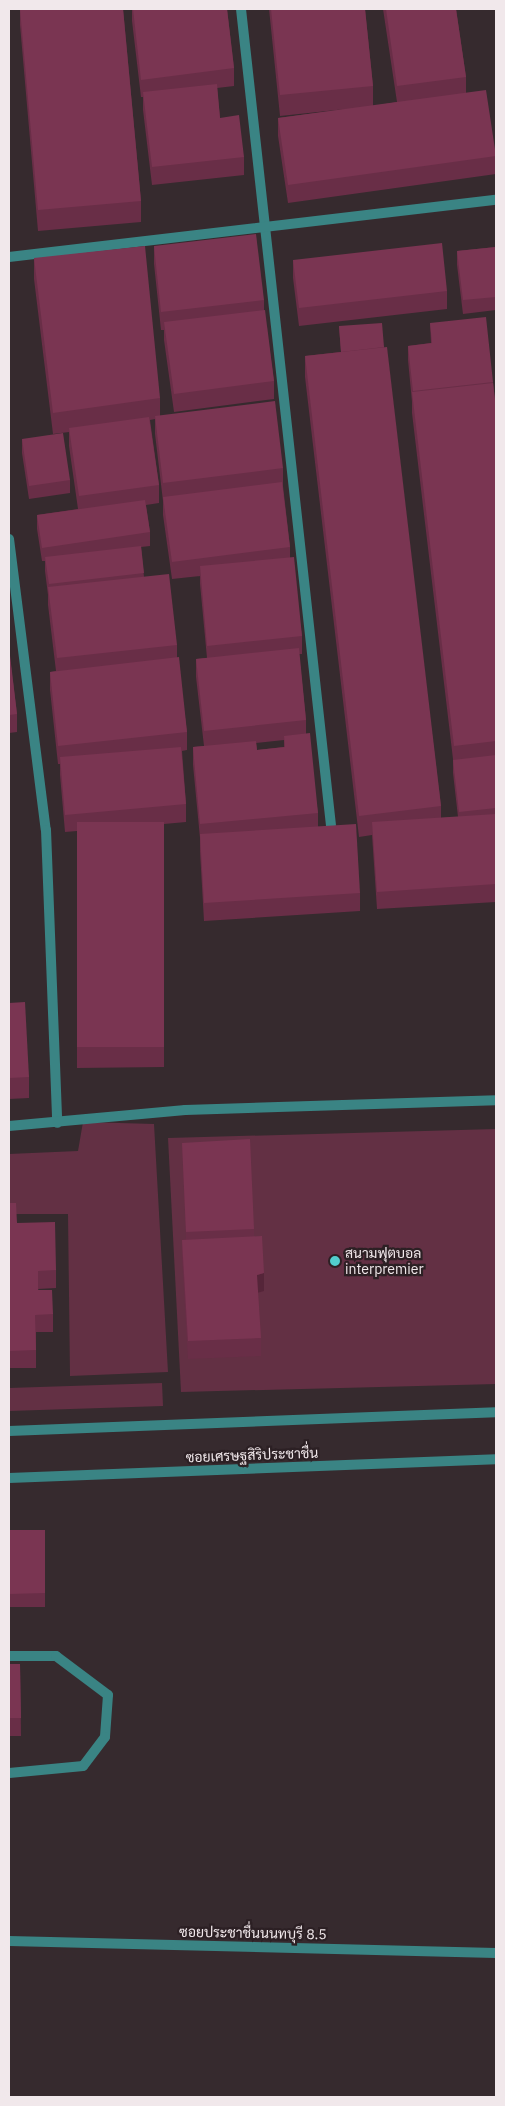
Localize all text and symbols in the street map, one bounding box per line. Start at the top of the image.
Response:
place label: สนามฟุตบอล interpremier [345,1245,424,1278]
marker: สนามฟุตบอล interpremier [329,1255,341,1267]
street label: ซอยเศรษฐสิริประชาชื่น [186,1444,318,1466]
street label: ซอยประชาชื่นนนทบุรี 8.5 [179,1923,327,1943]

